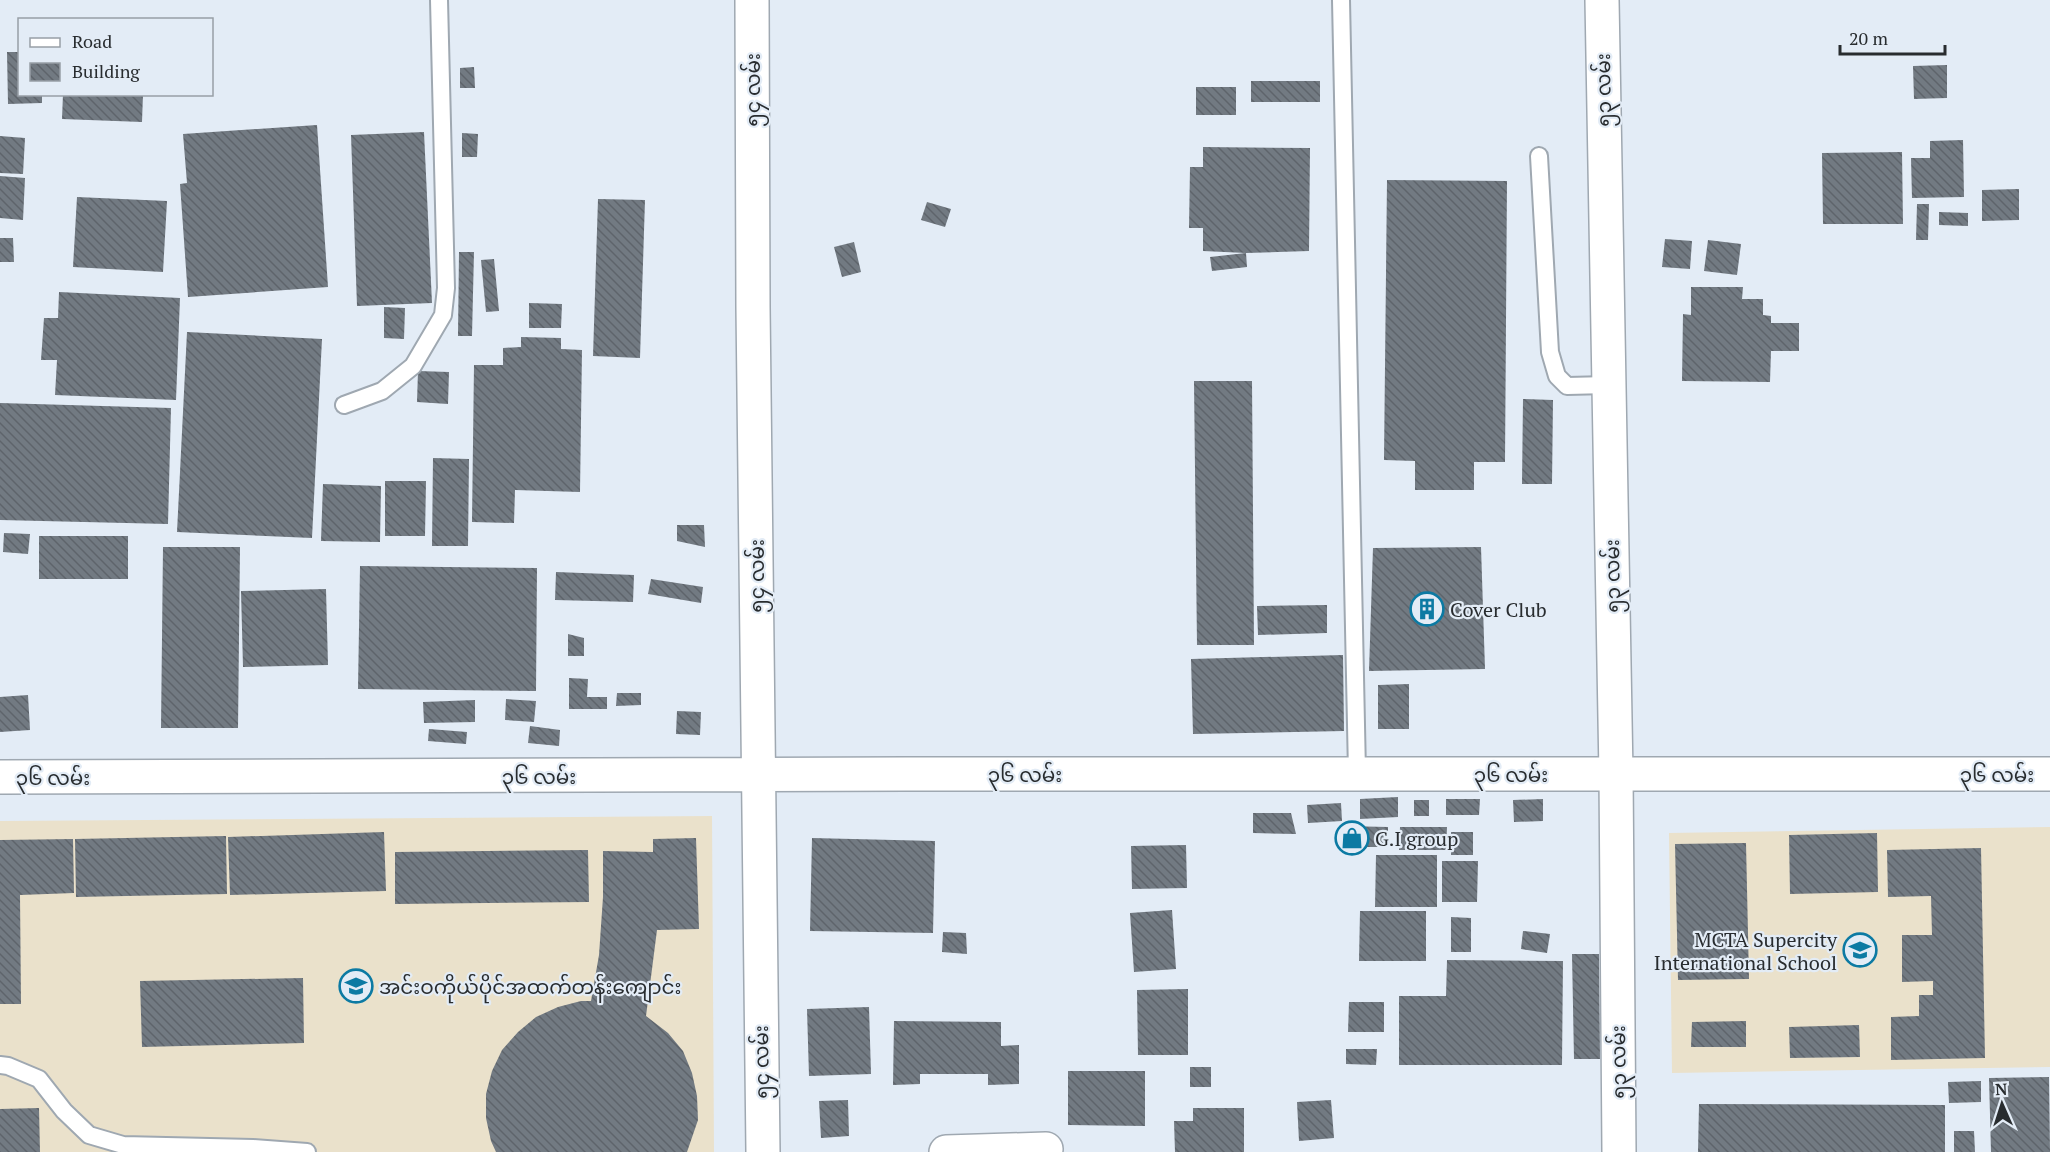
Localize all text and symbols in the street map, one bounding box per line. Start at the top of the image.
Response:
legend [18,18,213,96]
scale bar [1840,18,1945,56]
text: 20 m [1849,26,1889,50]
text: Road [72,29,112,53]
street label: ၅၄ လမ်း [739,53,769,127]
street label: ၅၃ လမ်း [1589,53,1620,127]
text: Building [72,59,140,83]
street label: ၅၄ လမ်း [743,539,773,613]
street label: ၅၃ လမ်း [1598,539,1629,613]
building icon: Cover Club [1409,591,1445,627]
place label: Cover Club [1450,596,1547,623]
street label: ၃၆ လမ်း [988,761,1062,791]
street label: ၃၆ လမ်း [1474,761,1548,791]
street label: ၃၆ လမ်း [1960,761,2034,791]
street label: ၃၆ လမ်း [502,763,576,793]
street label: ၃၆ လမ်း [16,764,90,794]
shop icon: G.I group [1334,820,1370,856]
place label: G.I group [1375,825,1458,852]
place label: MCTA Supercity International School [1654,926,1838,976]
school or university icon: MCTA Supercity International School [1842,932,1878,968]
school or university icon: အင်းဝကိုယ်ပိုင်အထက်တန်းကျောင်း [338,968,374,1004]
place label: အင်းဝကိုယ်ပိုင်အထက်တန်းကျောင်း [379,973,681,1004]
street label: ၅၄ လမ်း [747,1025,778,1099]
street label: ၅၃ လမ်း [1604,1025,1635,1099]
north arrow [1972,1074,2032,1134]
text: N [1995,1078,2008,1100]

